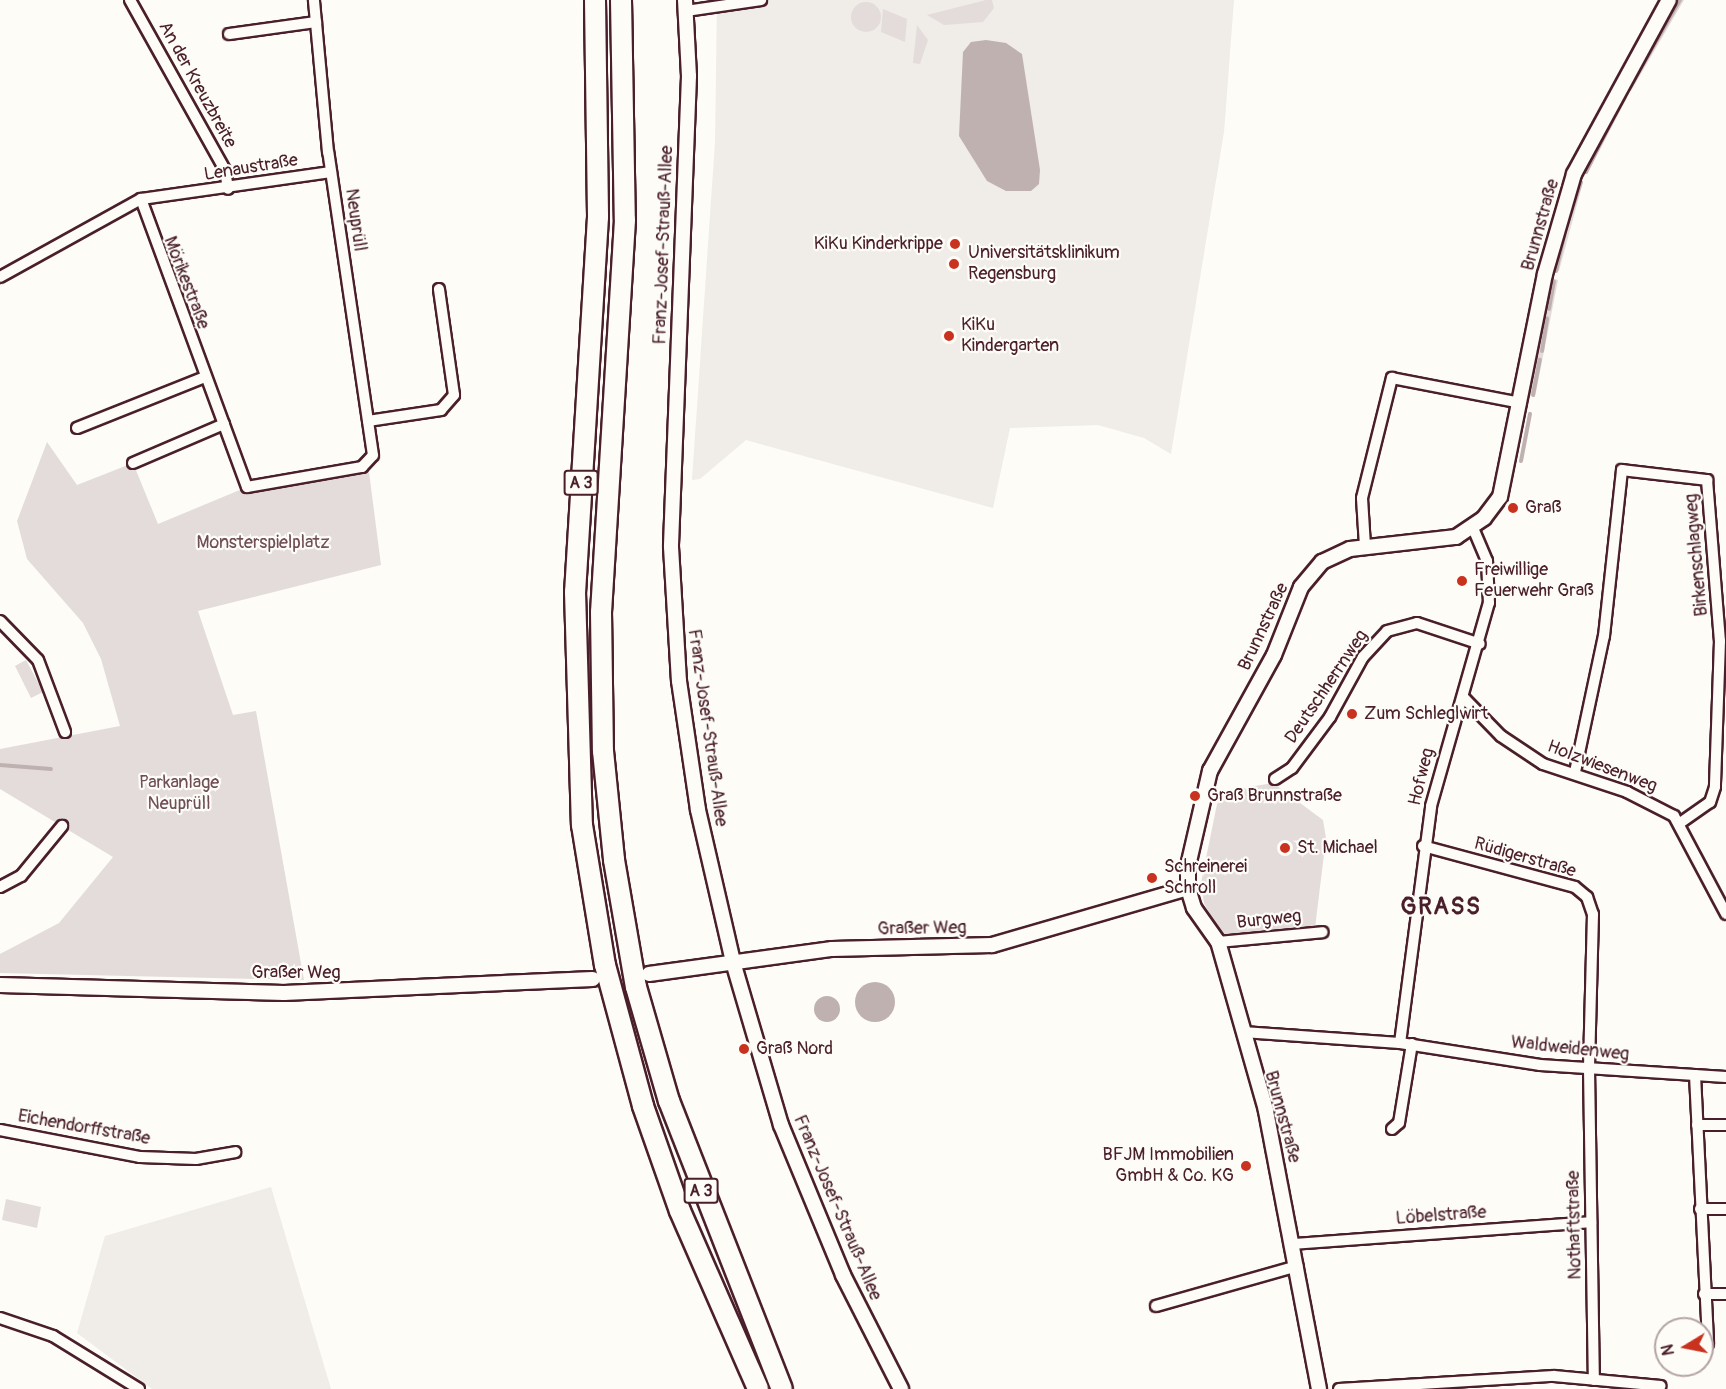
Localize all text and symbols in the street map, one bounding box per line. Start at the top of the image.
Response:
street label: An der Kreuzbreite [153,18,241,152]
street label: Franz-Josef-Strauß-Allee [650,145,678,345]
street label: Lenaustraße [203,150,299,186]
street label: Brunnstraße [1518,177,1564,273]
street label: Neuprüll [340,187,370,253]
place label: KiKu Kinderkrippe [814,233,943,255]
street label: Mörikestraße [158,234,214,332]
marker: KiKu Kinderkrippe [948,237,962,251]
place label: Universitätsklinikum Regensburg [968,243,1120,286]
marker: Universitätsklinikum Regensburg [945,255,963,273]
place label: KiKu Kindergarten [961,315,1059,358]
marker: KiKu Kindergarten [942,329,956,343]
road number: A 3 [563,470,599,496]
street label: Birkenschlagweg [1681,493,1713,617]
place label: Graß [1525,497,1562,519]
marker: Graß [1506,501,1520,515]
park label: Monsterspielplatz [196,532,330,554]
place label: Freiwillige Feuerwehr Graß [1474,560,1594,602]
marker: Freiwillige Feuerwehr Graß [1455,574,1469,588]
street label: Brunnstraße [1234,580,1294,674]
street label: Deutschherrnweg [1281,626,1373,748]
street label: Franz-Josef-Strauß-Allee [682,628,732,828]
place label: Zum Schleglwirt [1364,703,1488,725]
marker: Zum Schleglwirt [1345,707,1359,721]
street label: Holzwiesenweg [1544,736,1660,798]
street label: Hofweg [1404,746,1440,808]
park label: Parkanlage Neuprüll [139,773,219,816]
place label: Graß Brunnstraße [1207,785,1342,807]
marker: Graß Brunnstraße [1188,789,1202,803]
street label: Rüdigerstraße [1472,833,1578,883]
place label: St. Michael [1297,837,1378,859]
marker: St. Michael [1278,841,1292,855]
place label: Schreinerei Schroll [1164,857,1247,900]
marker: Schreinerei Schroll [1145,871,1159,885]
district label: GRASS [1401,893,1481,921]
street label: Burgweg [1236,906,1302,934]
street label: Graßer Weg [877,917,967,941]
street label: Graßer Weg [251,962,341,984]
street label: Waldweidenweg [1510,1032,1630,1066]
place label: Graß Nord [756,1038,833,1060]
marker: Graß Nord [737,1042,751,1056]
street label: Brunnstraße [1259,1069,1305,1165]
street label: Eichendorffstraße [16,1106,152,1150]
street label: Franz-Josef-Strauß-Allee [788,1112,886,1304]
place label: BFJM Immobilien GmbH & Co. KG [1103,1145,1234,1188]
marker: BFJM Immobilien GmbH & Co. KG [1239,1159,1253,1173]
street label: Nothaftstraße [1563,1170,1587,1280]
road number: A 3 [683,1178,719,1204]
street label: Löbelstraße [1395,1202,1487,1230]
north arrow [1654,1317,1714,1377]
text: N [1657,1343,1679,1357]

